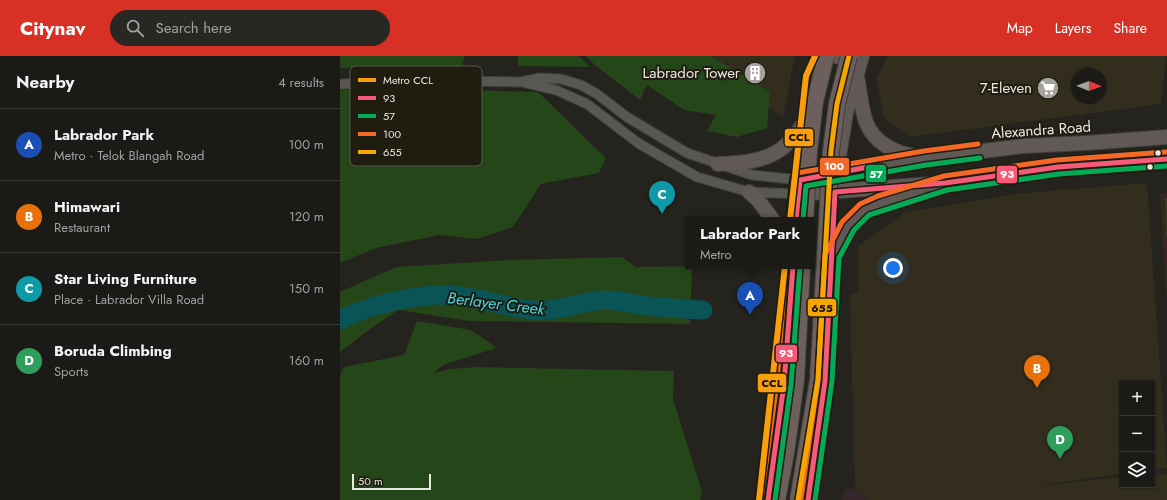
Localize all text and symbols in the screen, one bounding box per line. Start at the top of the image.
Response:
search box [110,10,390,46]
text: Citynav [20,15,86,42]
icon: search [124,17,146,39]
text: Search here [156,17,231,39]
text: Map [1007,18,1033,38]
text: Layers [1055,18,1091,38]
text: Share [1113,18,1147,38]
building icon: Labrador Tower [742,60,768,86]
place label: Labrador Tower [642,62,741,84]
legend [350,66,482,166]
north arrow [1071,68,1107,104]
text: Nearby [16,70,74,94]
text: Metro CCL [383,72,433,88]
text: 4 results [278,73,324,92]
supermarket icon: 7-Eleven [1035,75,1061,101]
place label: 7-Eleven [980,77,1032,99]
text: 93 [383,90,395,106]
text: 57 [383,108,395,124]
street label: Alexandra Road [990,116,1092,144]
text: Labrador Park [54,124,154,146]
text: 100 [383,126,402,142]
line badge: CCL [784,128,814,147]
text: CCL [788,129,810,145]
text: A [24,135,34,154]
text: 100 m [289,135,324,154]
text: 655 [383,144,402,160]
text: Metro · Telok Blangah Road [54,146,204,165]
unlabelled marker [1153,148,1163,158]
line badge: 100 [819,157,850,176]
text: 100 [824,158,844,174]
unlabelled marker [1145,162,1155,172]
line badge: 57 [865,164,887,183]
line badge: 93 [996,165,1018,184]
text: 57 [869,166,883,182]
text: 93 [1000,166,1014,182]
pin: C [649,181,675,214]
text: Himawari [54,196,120,218]
text: B [25,207,33,226]
text: 120 m [289,207,324,226]
popup [685,217,815,269]
text: Restaurant [54,218,110,237]
text: Labrador Park [700,223,800,245]
text: Metro [700,245,732,264]
your location [883,258,903,278]
text: Star Living Furniture [54,268,197,290]
text: C [24,279,34,298]
text: 150 m [289,279,324,298]
pin: A [737,282,763,315]
water label: Berlayer Creek [446,286,547,321]
text: Place · Labrador Villa Road [54,290,204,309]
line badge: 655 [807,298,837,317]
text: 655 [811,300,833,316]
text: Boruda Climbing [54,340,172,362]
line badge: 93 [775,344,798,363]
text: 93 [779,345,793,361]
text: D [24,351,34,370]
text: 160 m [289,351,324,370]
pin: B [1024,355,1050,388]
text: Sports [54,362,88,381]
line badge: CCL [757,373,787,393]
text: CCL [761,375,783,391]
map controls [1119,380,1155,488]
button: + [1119,380,1155,416]
button: − [1119,416,1155,452]
pin: D [1047,426,1073,459]
button: layers [1119,452,1155,488]
scale bar [352,472,431,491]
text: 50 m [358,473,383,489]

